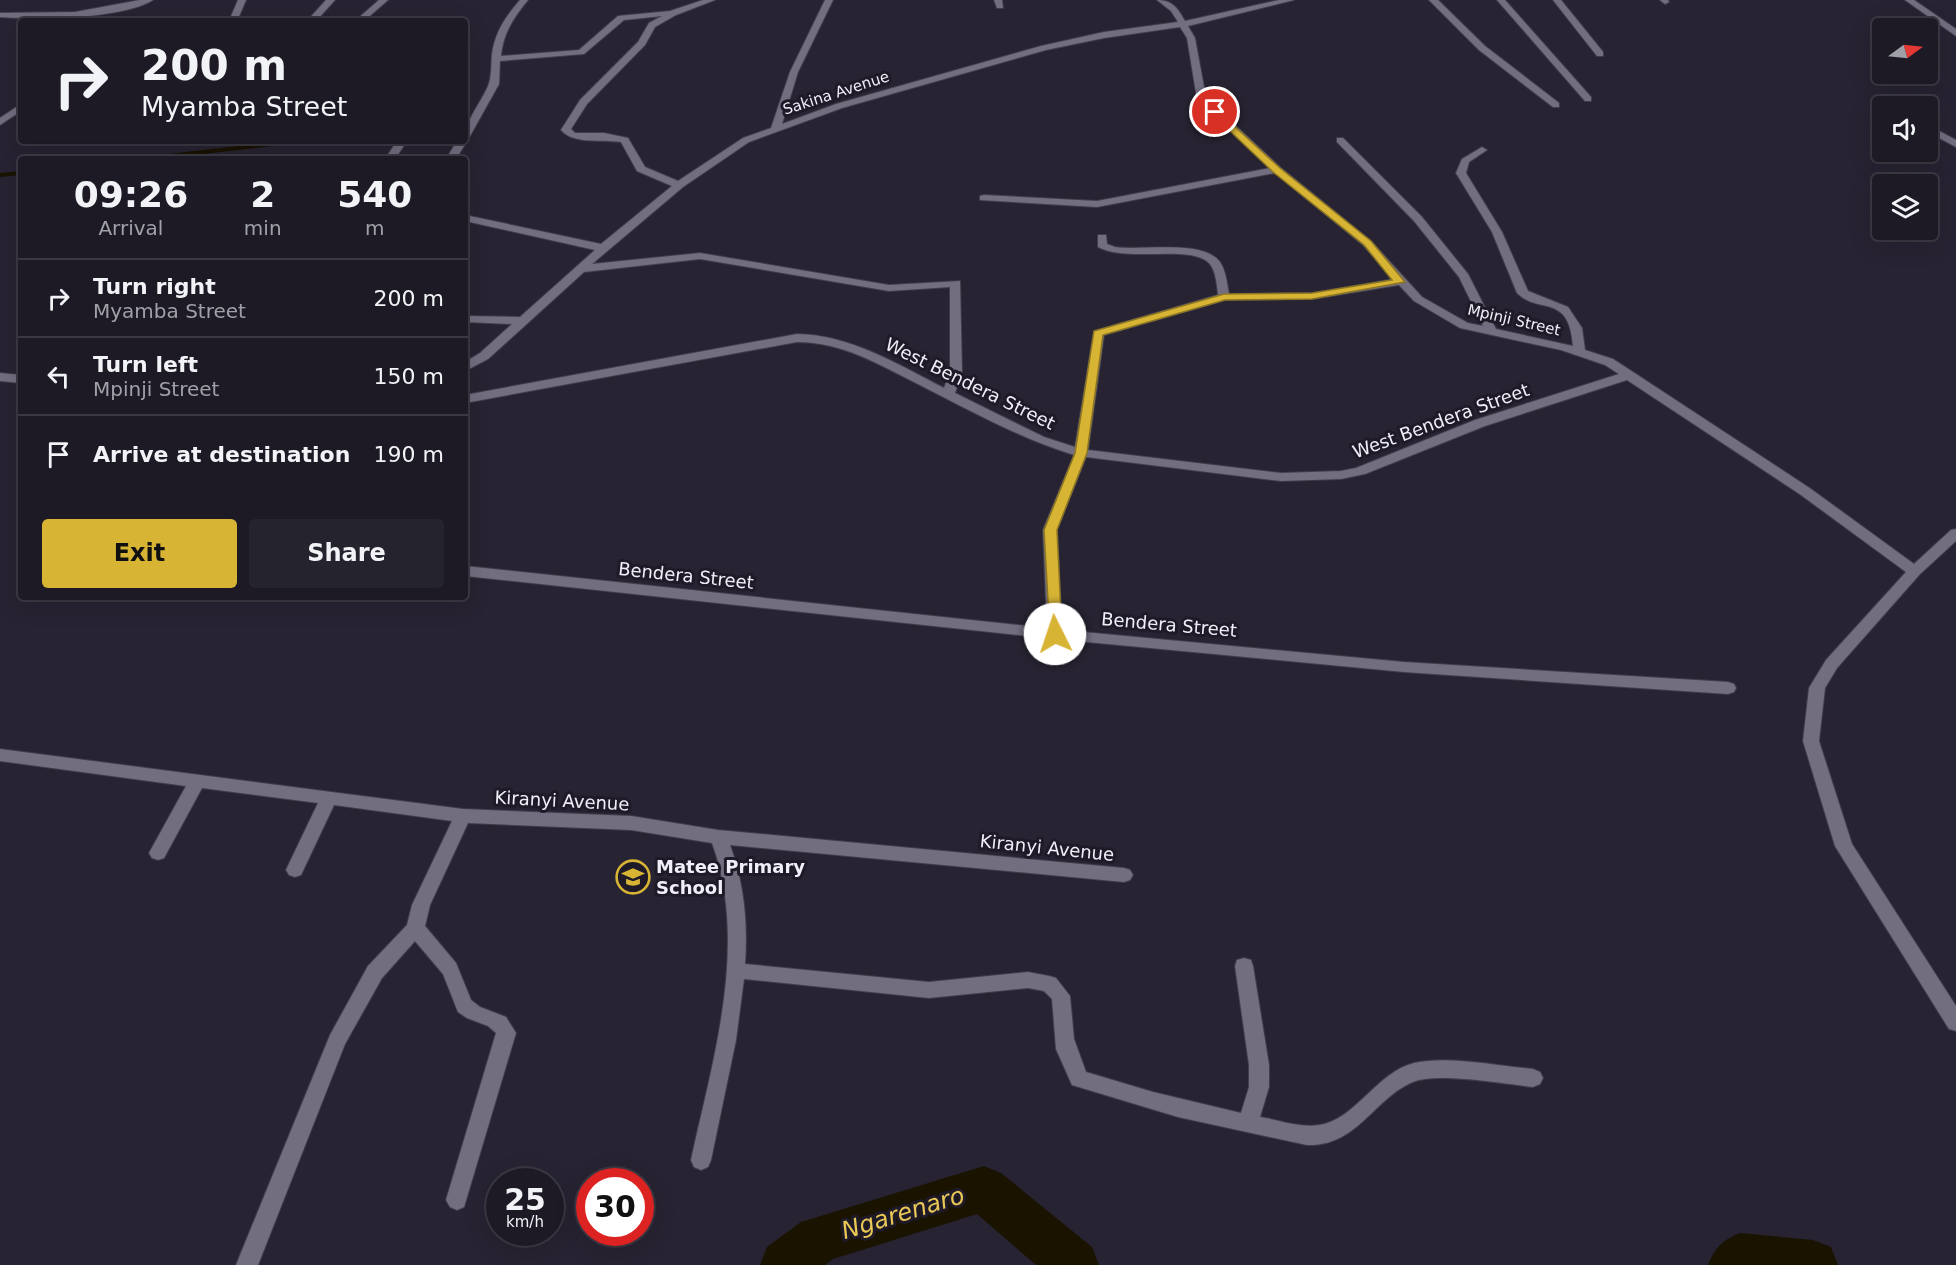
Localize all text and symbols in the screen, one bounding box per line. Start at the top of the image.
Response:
north arrow [1872,18,1938,84]
map controls [1872,18,1938,240]
text: 200 m [141,41,287,90]
icon: right [42,42,120,120]
street label: Sakina Avenue [781,67,891,119]
pin [1189,86,1240,137]
text: Myamba Street [141,91,347,122]
icon: arrive [1198,95,1231,128]
button: sound [1872,96,1938,162]
text: 09:26 [74,174,188,215]
text: 2 [250,174,275,215]
text: 540 [337,174,412,215]
button: layers [1872,174,1938,240]
text: Arrival [98,216,163,240]
text: min [244,216,282,240]
text: m [365,216,385,240]
text: Turn right [93,274,216,299]
icon: right [42,282,75,315]
text: 200 m [374,286,444,311]
text: Myamba Street [93,299,246,323]
street label: Mpinji Street [1466,301,1562,339]
street label: West Bendera Street [882,333,1058,434]
text: Turn left [93,352,198,377]
icon: left [42,360,75,393]
text: 150 m [374,364,444,389]
text: Mpinji Street [93,377,219,401]
street label: West Bendera Street [1350,379,1532,462]
icon: arrive [42,438,75,471]
text: Arrive at destination [93,442,350,467]
text: 190 m [374,442,444,467]
button: Exit [42,519,237,588]
button: Share [249,519,444,588]
street label: Bendera Street [617,558,755,593]
position arrow [1023,602,1087,666]
street label: Bendera Street [1100,608,1238,641]
street label: Kiranyi Avenue [494,786,630,815]
street label: Kiranyi Avenue [979,830,1115,865]
place label: Matee Primary School [656,856,805,898]
school or university icon: Matee Primary School [615,859,651,895]
speed limit sign: 30 [576,1168,654,1246]
water label: Ngarenaro [838,1181,968,1245]
text: 25 [504,1182,546,1217]
text: km/h [506,1213,544,1231]

